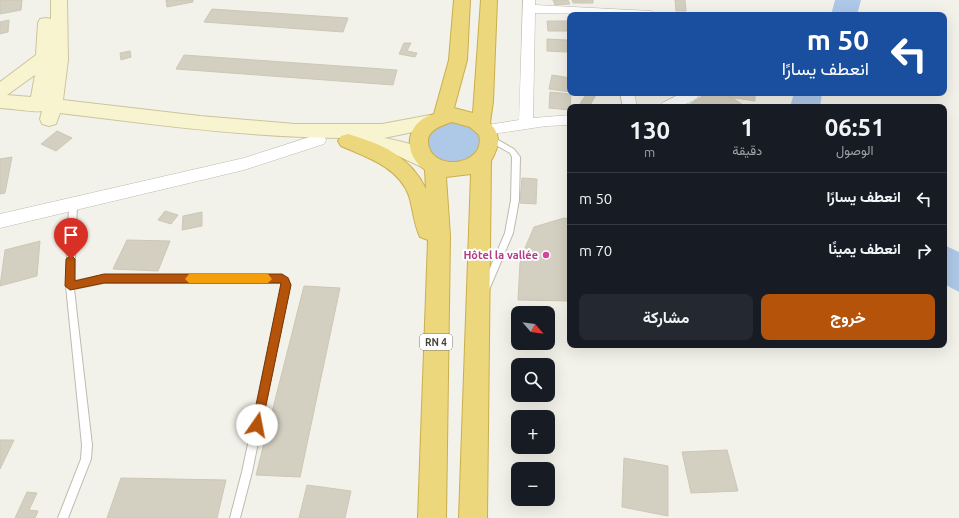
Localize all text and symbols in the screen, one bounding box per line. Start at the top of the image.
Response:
text: 50 m [807,24,869,55]
icon: left [883,28,935,80]
text: انعطف يسارًا [782,58,869,78]
text: 1 [741,114,754,141]
text: 06:51 [825,114,885,141]
text: 130 [629,117,670,144]
text: دقيقة [732,143,762,157]
text: الوصول [836,143,873,157]
text: m [644,145,655,159]
text: انعطف يسارًا [826,188,901,205]
icon: left [913,188,935,210]
text: 50 m [579,190,612,207]
pin [54,218,88,259]
icon: arrive [60,224,82,246]
text: انعطف يمينًا [828,240,901,257]
icon: right [913,240,935,262]
text: 70 m [579,242,612,259]
place label: Hôtel la vallée [463,249,538,261]
marker: Hôtel la vallée [541,250,551,260]
button: مشاركة [579,294,753,340]
button: خروج [761,294,935,340]
north arrow [511,306,555,350]
map controls [511,306,555,506]
road number: RN 4 [420,334,452,350]
button: search [511,358,555,402]
position arrow [236,404,278,446]
button: + [511,410,555,454]
button: − [511,462,555,506]

